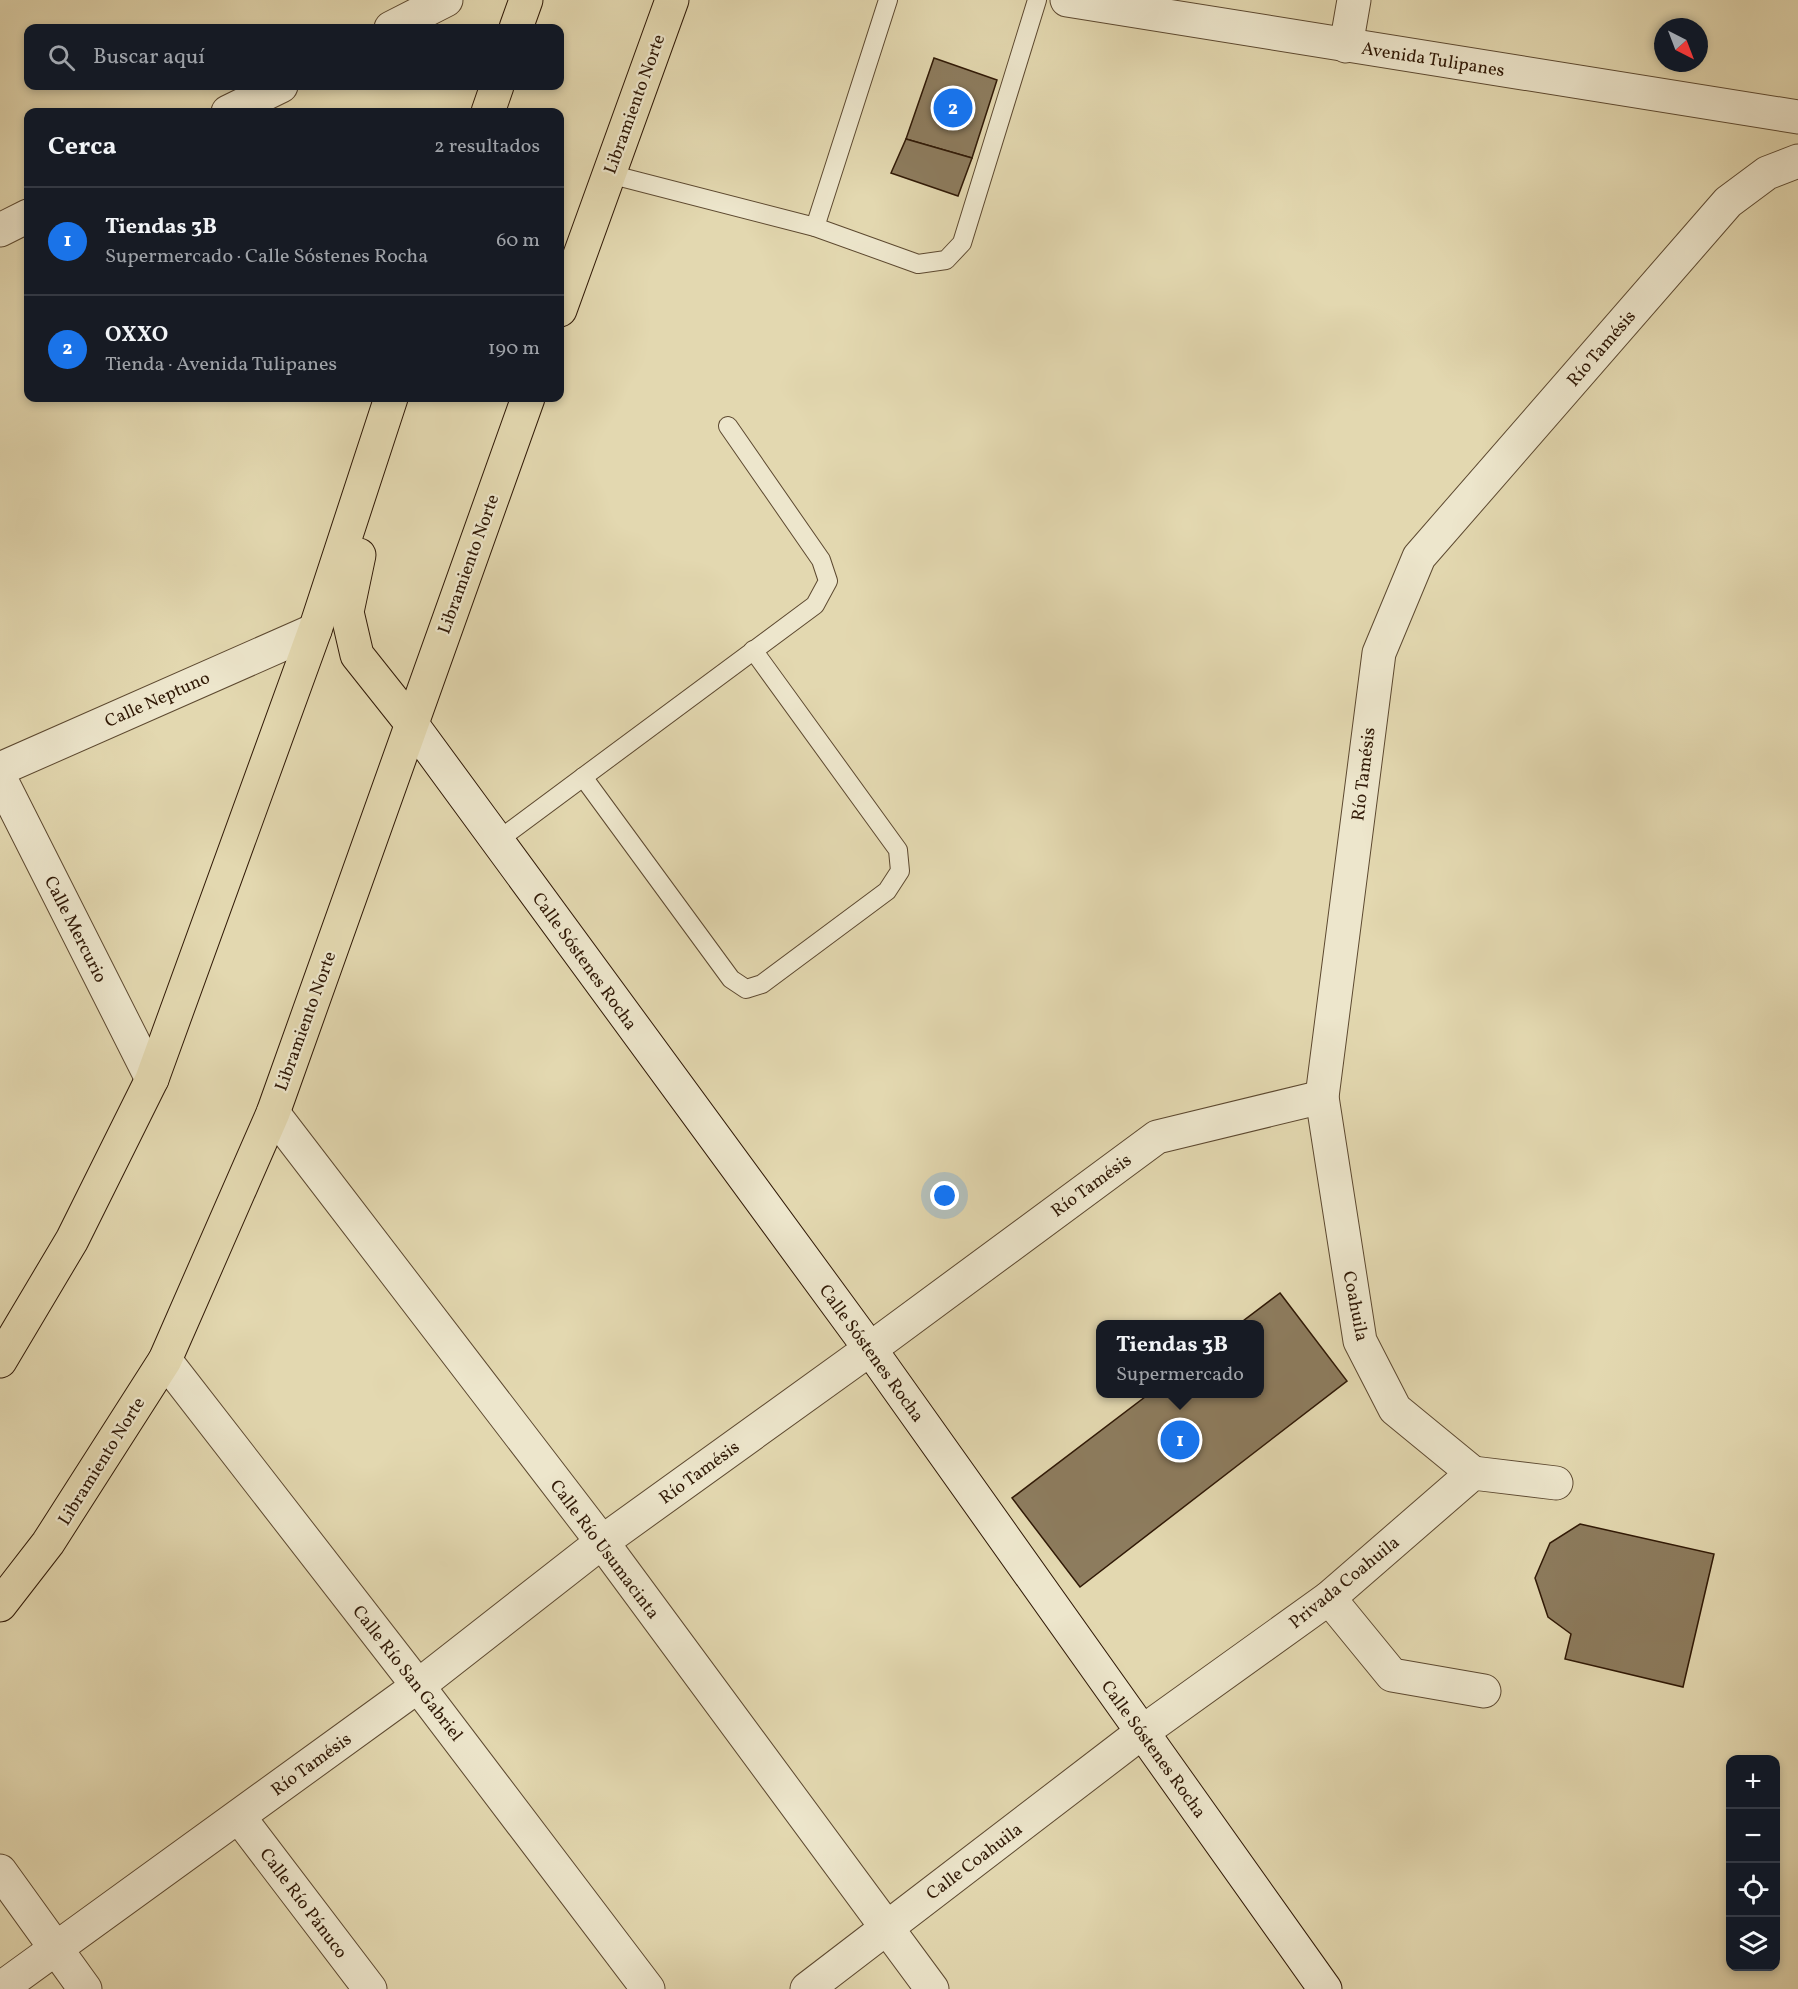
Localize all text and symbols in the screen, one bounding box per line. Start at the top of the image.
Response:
north arrow [1654,18,1708,72]
search box [24,24,564,90]
street label: Libramiento Norte [599,31,672,178]
street label: Avenida Tulipanes [1359,37,1506,84]
icon: search [45,41,78,74]
text: Buscar aquí [93,42,205,73]
pin: 2 [934,86,972,130]
text: Cerca [48,129,117,165]
text: 2 resultados [434,133,540,161]
text: Tiendas 3B [105,212,217,243]
text: 1 [63,227,72,255]
text: 60 m [496,227,540,255]
text: Supermercado · Calle Sóstenes Rocha [105,243,428,271]
street label: Río Tamésis [1562,305,1642,393]
text: OXXO [105,320,168,351]
text: 2 [62,335,73,363]
text: 190 m [488,335,540,363]
text: Tienda · Avenida Tulipanes [105,351,337,379]
street label: Libramiento Norte [433,491,506,638]
street label: Calle Neptuno [101,666,214,735]
street label: Río Tamésis [1346,726,1383,822]
street label: Calle Mercurio [37,872,112,987]
street label: Calle Sóstenes Rocha [525,888,642,1036]
street label: Libramiento Norte [270,948,343,1095]
street label: Río Tamésis [1046,1148,1137,1224]
your location [930,1181,959,1210]
street label: Coahuila [1335,1269,1374,1344]
street label: Calle Sóstenes Rocha [812,1280,929,1428]
popup [1096,1320,1264,1398]
text: Tiendas 3B [1116,1330,1228,1361]
text: Supermercado [1116,1361,1244,1389]
street label: Libramiento Norte [53,1393,152,1531]
pin: 1 [1160,1418,1200,1462]
street label: Río Tamésis [654,1435,745,1511]
street label: Calle Río Usumacinta [543,1475,665,1625]
street label: Privada Coahuila [1284,1531,1406,1636]
street label: Calle Río San Gabriel [346,1601,468,1747]
street label: Calle Sóstenes Rocha [1094,1676,1211,1824]
street label: Río Tamésis [266,1727,357,1803]
map controls [1726,1755,1780,1971]
button: + [1726,1755,1780,1809]
button: − [1726,1809,1780,1863]
street label: Calle Coahuila [922,1818,1028,1907]
street label: Calle Río Pánuco [253,1843,353,1964]
button: locate [1726,1863,1780,1917]
button: layers [1726,1917,1780,1971]

